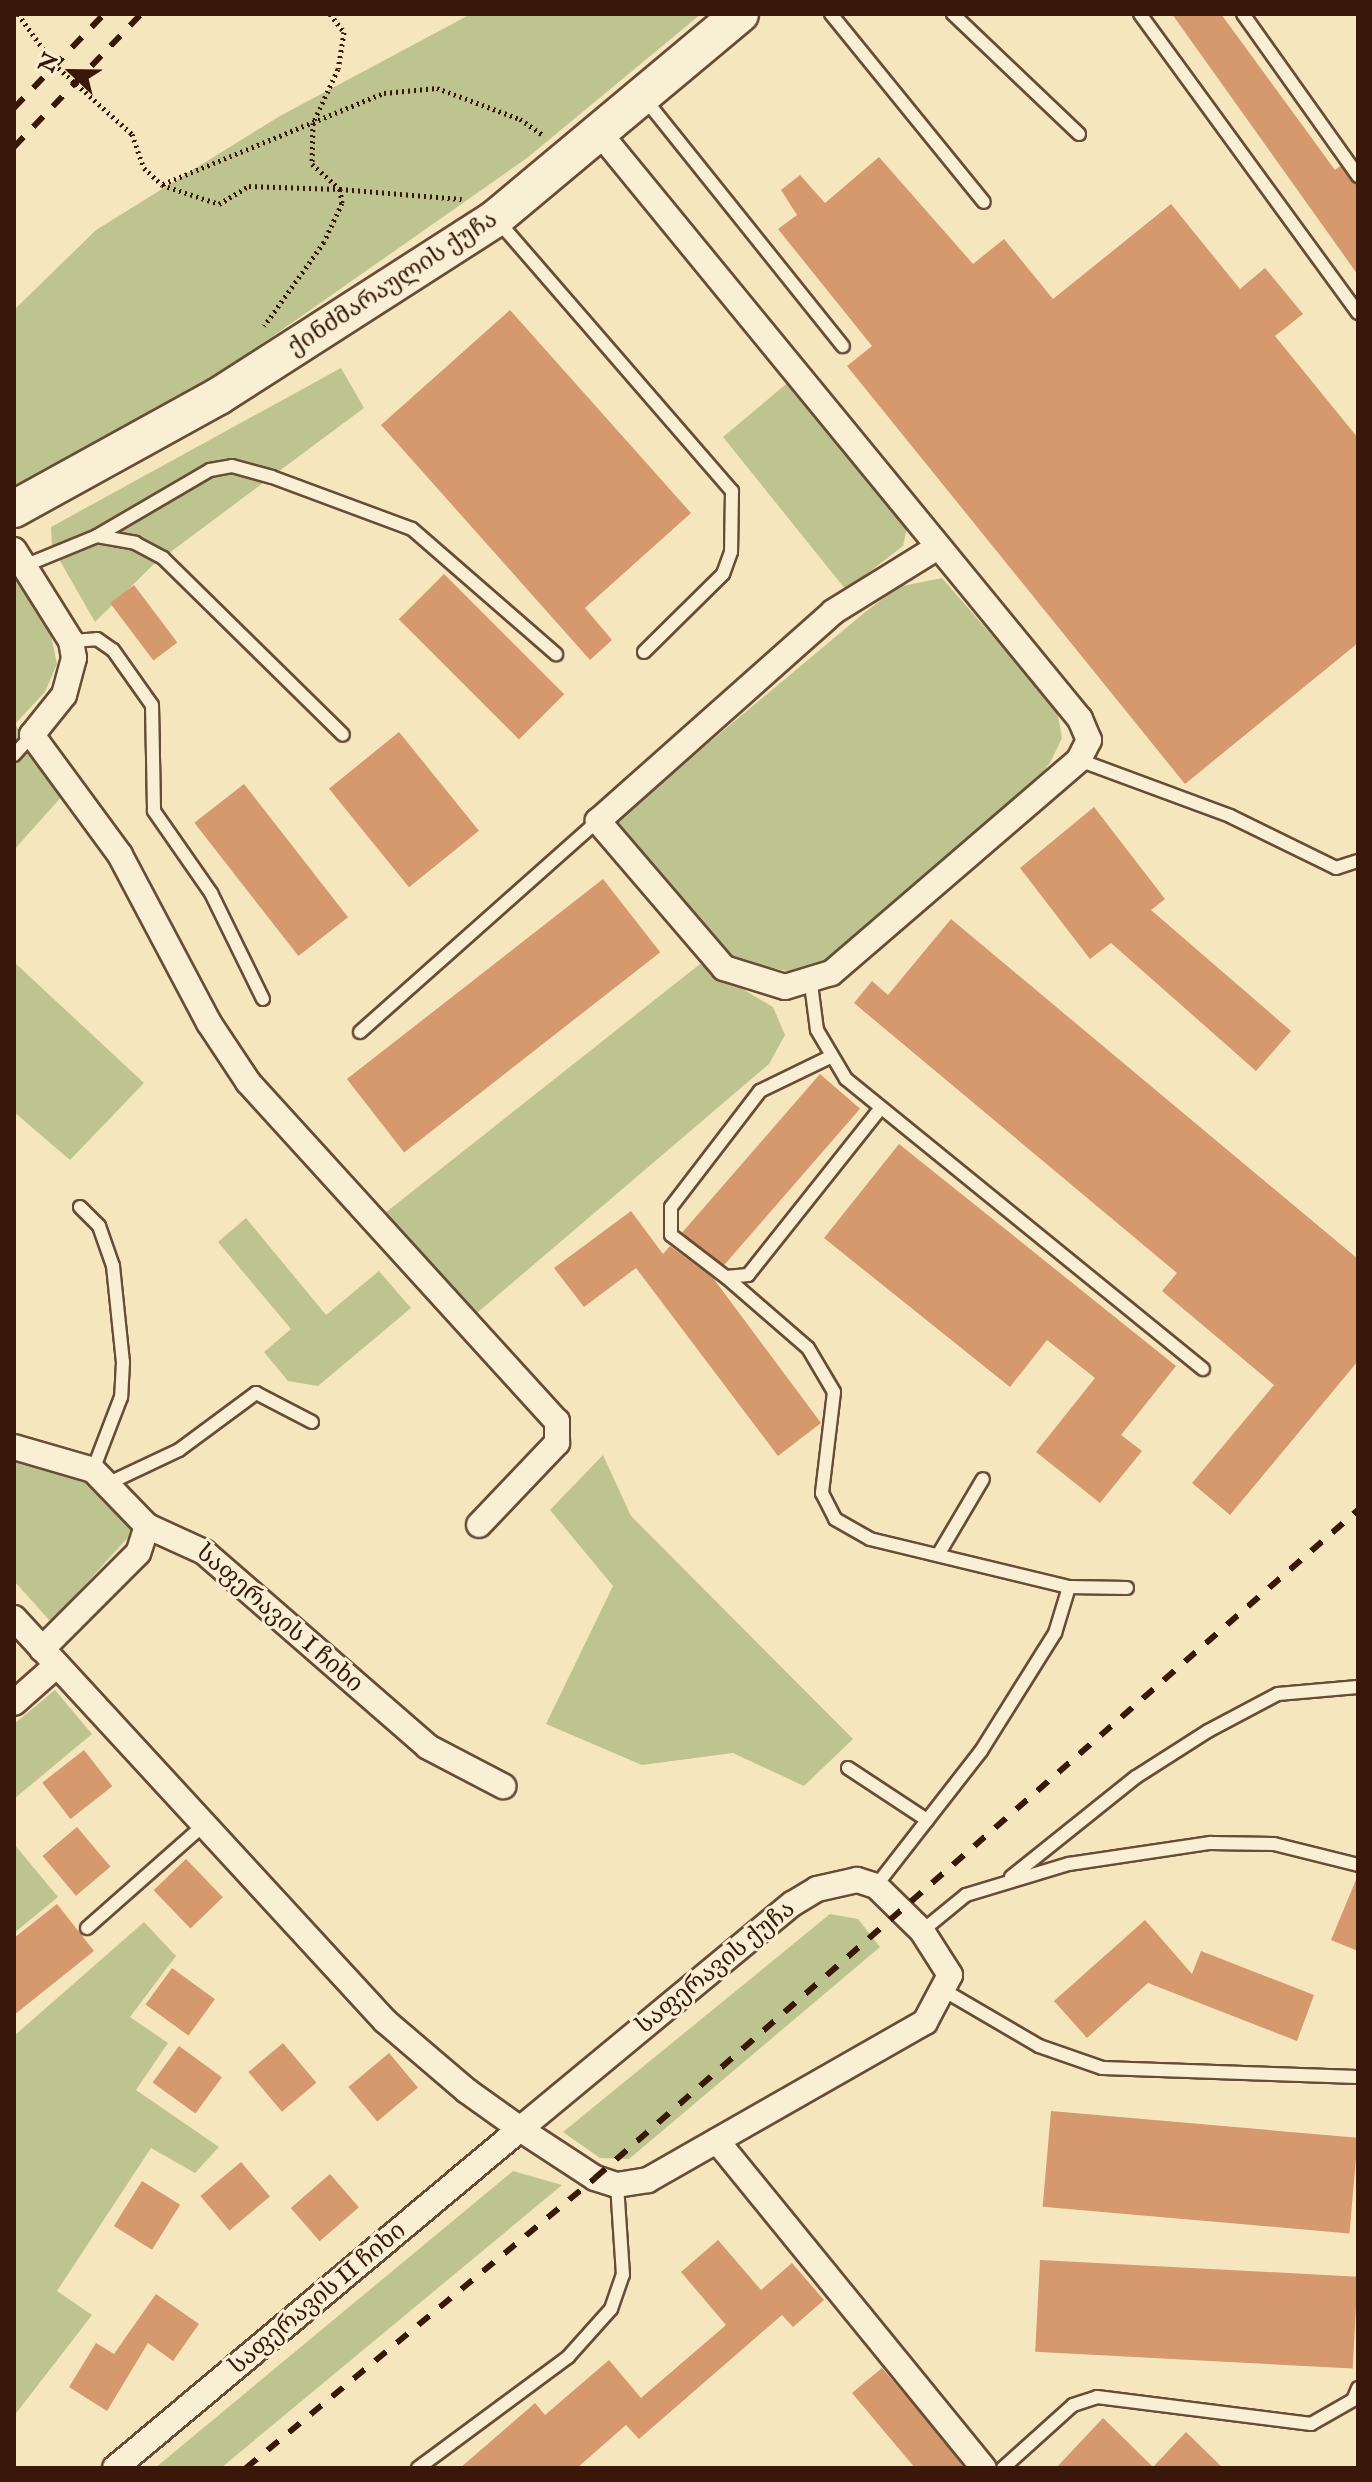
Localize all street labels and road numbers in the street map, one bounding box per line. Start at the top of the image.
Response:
street label: ქინძმარაულის ქუჩა [283,205,503,363]
street label: საფერავის I ჩიხი [190,1539,368,1699]
street label: საფერავის ქუჩა [631,1895,801,2041]
street label: საფერავის II ჩიხი [224,2217,412,2381]

